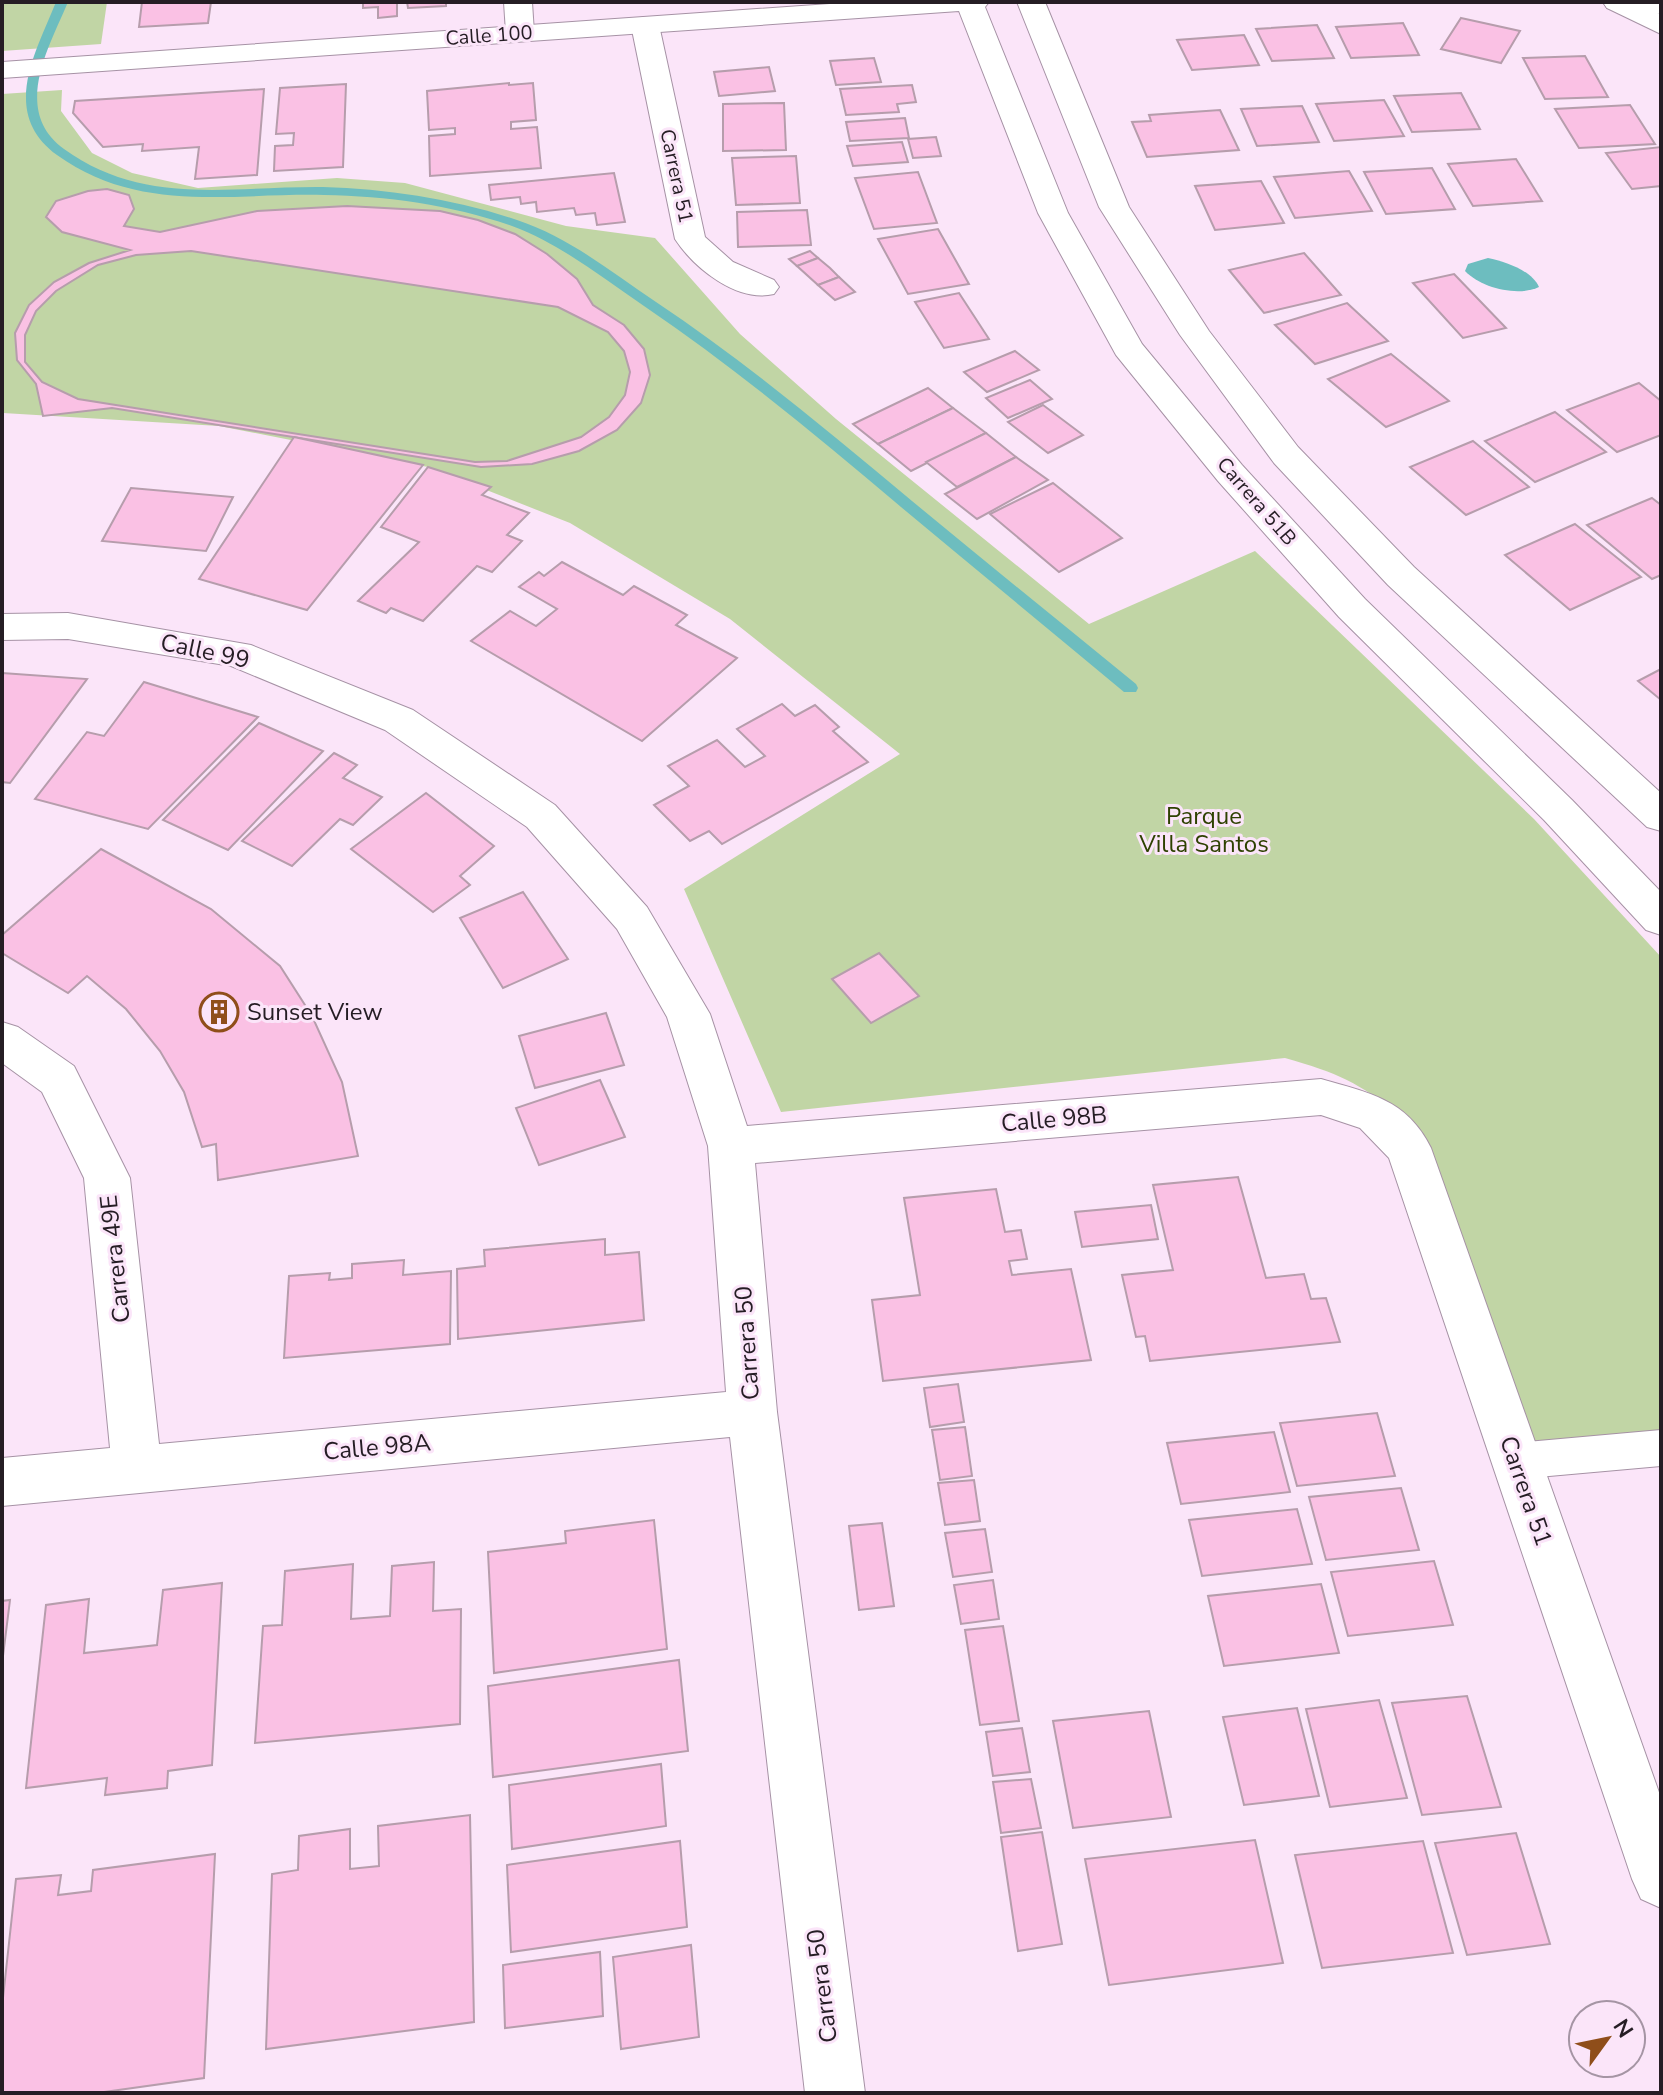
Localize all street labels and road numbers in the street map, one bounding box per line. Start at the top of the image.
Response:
street label: Calle 100 [445,19,534,52]
street label: Carrera 51 [653,127,700,226]
street label: Carrera 51B [1211,451,1303,551]
street label: Calle 99 [158,626,252,676]
street label: Calle 98B [1000,1098,1108,1140]
street label: Carrera 49E [92,1193,138,1325]
street label: Carrera 50 [727,1285,767,1401]
street label: Calle 98A [322,1426,433,1468]
street label: Carrera 51 [1492,1432,1560,1550]
street label: Carrera 50 [799,1927,845,2045]

